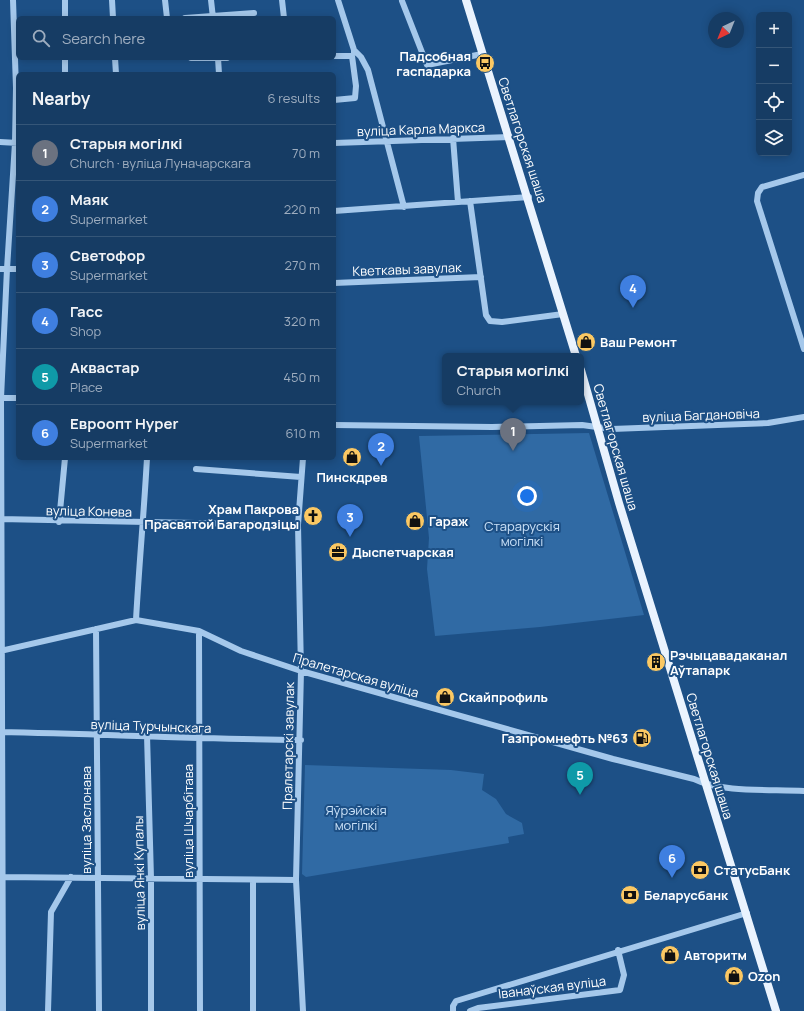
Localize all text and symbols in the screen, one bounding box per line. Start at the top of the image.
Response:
north arrow [708,12,744,48]
map controls [756,12,792,156]
button: + [756,12,792,48]
search box [16,16,336,60]
icon: search [30,27,52,49]
text: Search here [62,28,145,49]
place label: Падсобная гаспадарка [396,47,471,80]
button: − [756,48,792,84]
bus stop icon: Падсобная гаспадарка [474,52,496,74]
street label: Светлагорская шаша [494,75,552,205]
button: locate [756,84,792,120]
text: Nearby [32,87,90,110]
text: 6 results [268,89,320,107]
street label: вуліца Карла Маркса [357,118,485,140]
button: layers [756,120,792,156]
text: Старыя могілкі [70,133,182,154]
text: 1 [42,144,48,162]
text: 70 m [292,144,320,162]
text: Church · вуліца Луначарскага [70,154,251,172]
text: Маяк [70,189,108,210]
text: 2 [41,200,49,218]
text: 220 m [284,200,320,218]
text: Supermarket [70,210,148,228]
text: Светофор [70,245,145,266]
text: 3 [41,256,49,274]
text: 270 m [285,256,320,274]
street label: Кветкавы завулак [352,258,462,280]
text: Supermarket [70,266,148,284]
pin: 4 [620,275,646,308]
text: Гасс [70,301,103,322]
text: 4 [41,312,49,330]
text: 320 m [284,312,320,330]
text: Shop [70,322,101,340]
shop icon: Ваш Ремонт [575,331,597,353]
place label: Ваш Ремонт [600,333,677,351]
popup [442,353,584,405]
text: Аквастар [70,357,139,378]
text: Старыя могілкі [457,360,569,381]
text: 5 [41,368,49,386]
text: 450 m [283,368,320,386]
text: Place [70,378,103,396]
text: Church [457,381,501,399]
street label: Светлагорская шаша [589,382,643,512]
street label: вуліца Багдановіча [642,404,760,426]
text: Евроопт Hyper [70,413,179,434]
pin: 1 [500,418,526,451]
text: 6 [41,424,49,442]
text: 610 m [286,424,320,442]
pin: 2 [368,433,394,466]
text: Supermarket [70,434,148,452]
shop icon: Пинскдрев [341,446,363,468]
place label: Пинскдрев [316,468,388,486]
your location [517,486,537,506]
place label: Храм Пакрова Прасвятой Багародзіцы [144,500,299,533]
street label: вуліца Конева [46,501,132,521]
pin: 3 [337,504,363,537]
church icon: Храм Пакрова Прасвятой Багародзіцы [302,505,324,527]
shop icon: Гараж [404,510,426,532]
place label: Гараж [429,512,468,530]
park label: Старарускія могілкі [484,517,560,550]
office icon: Дыспетчарская [327,541,349,563]
place label: Дыспетчарская [352,543,454,561]
place label: Рэчыцавадаканал Аўтапарк [670,646,787,679]
street label: Пралетарская вуліца [291,648,421,702]
building icon: Рэчыцавадаканал Аўтапарк [645,651,667,673]
street label: Пралетарскі завулак [278,681,298,810]
shop icon: Скайпрофиль [434,686,456,708]
place label: Скайпрофиль [459,688,548,706]
street label: Светлагорская шаша [682,691,738,821]
street label: вуліца Турчынскага [90,715,212,737]
fuel station icon: Газпромнефть №63 [631,727,653,749]
place label: Газпромнефть №63 [501,729,628,747]
pin: 5 [567,762,593,795]
street label: вуліца Шчарбітава [179,764,197,878]
street label: вуліца Заслонава [77,766,95,874]
park label: Яўрэйскія могілкі [325,801,387,834]
street label: вуліца Янкі Купалы [129,816,149,930]
pin: 6 [659,845,685,878]
bank icon: СтатусБанк [689,859,711,881]
place label: СтатусБанк [714,861,791,879]
bank icon: Беларусбанк [619,884,641,906]
place label: Беларусбанк [644,886,729,904]
shop icon: Авторитм [659,944,681,966]
place label: Авторитм [684,946,747,964]
shop icon: Ozon [723,965,745,987]
place label: Ozon [748,967,780,985]
street label: Іванаўская вуліца [497,971,607,1003]

